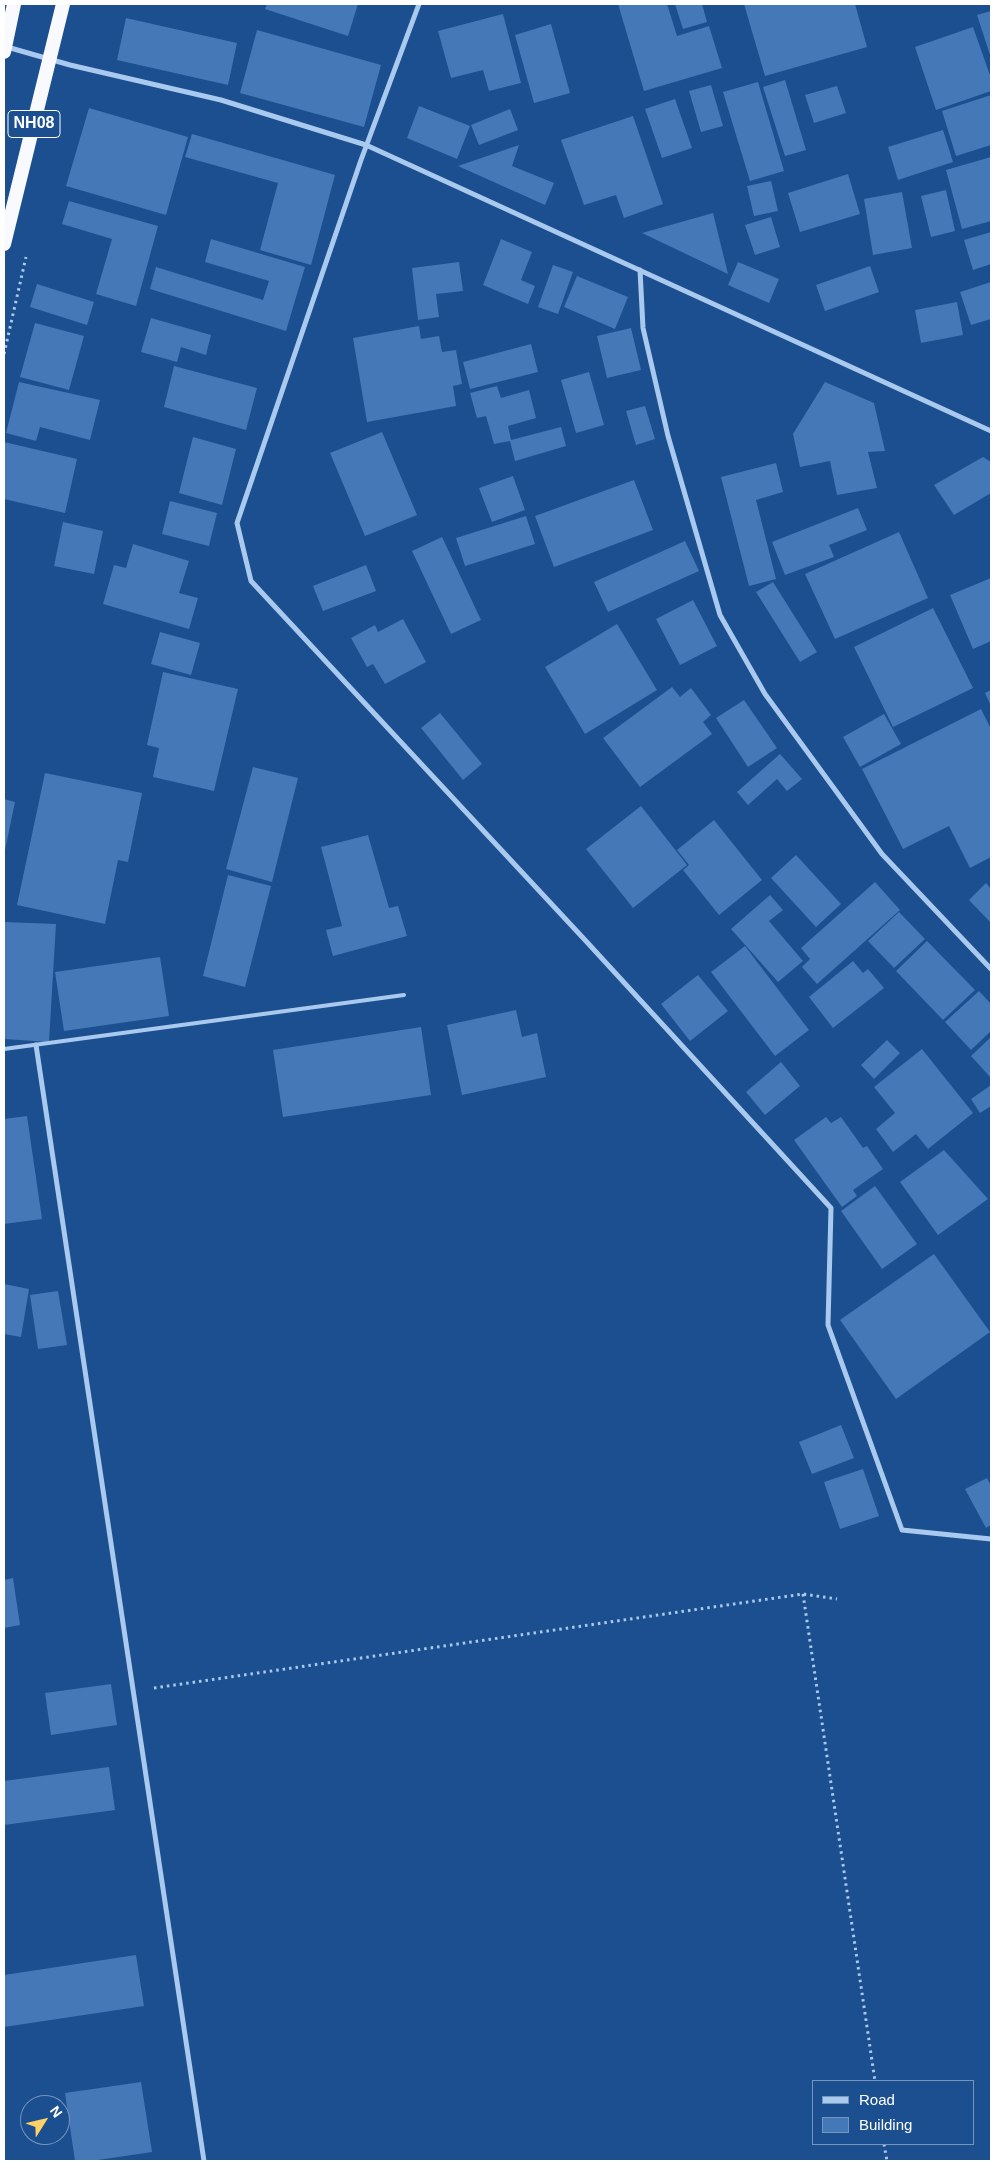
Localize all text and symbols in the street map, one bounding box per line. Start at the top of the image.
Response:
road number: NH08 [8,110,60,138]
legend [812,2080,975,2145]
text: Road [859,2091,895,2108]
north arrow [20,2095,70,2145]
text: N [47,2103,66,2121]
text: Building [859,2116,912,2133]

